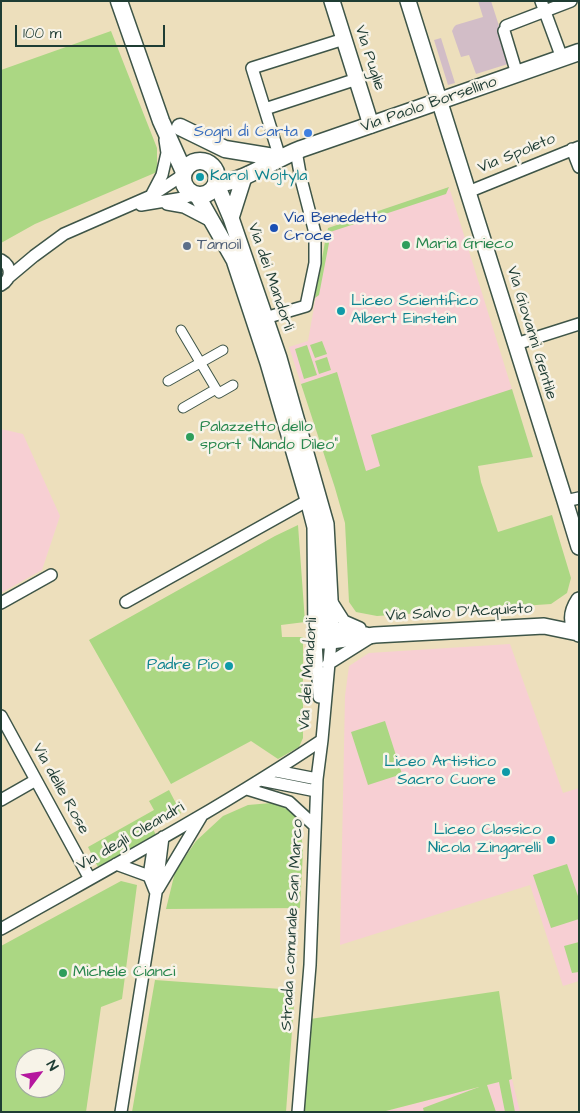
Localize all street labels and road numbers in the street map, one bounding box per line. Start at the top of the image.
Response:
street label: Via Puglie [349,23,389,93]
street label: Via Paolo Borsellino [358,73,500,137]
street label: Via Spoleto [475,130,559,178]
street label: Via dei Mandorli [243,220,297,334]
street label: Via Giovanni Gentile [502,264,560,402]
street label: Via Salvo D'Acquisto [385,600,533,626]
street label: Via dei Mandorli [295,617,323,731]
street label: Via delle Rose [27,740,93,838]
street label: Via degli Oleandri [74,798,188,876]
street label: Strada comunale San Marco [278,819,308,1031]

